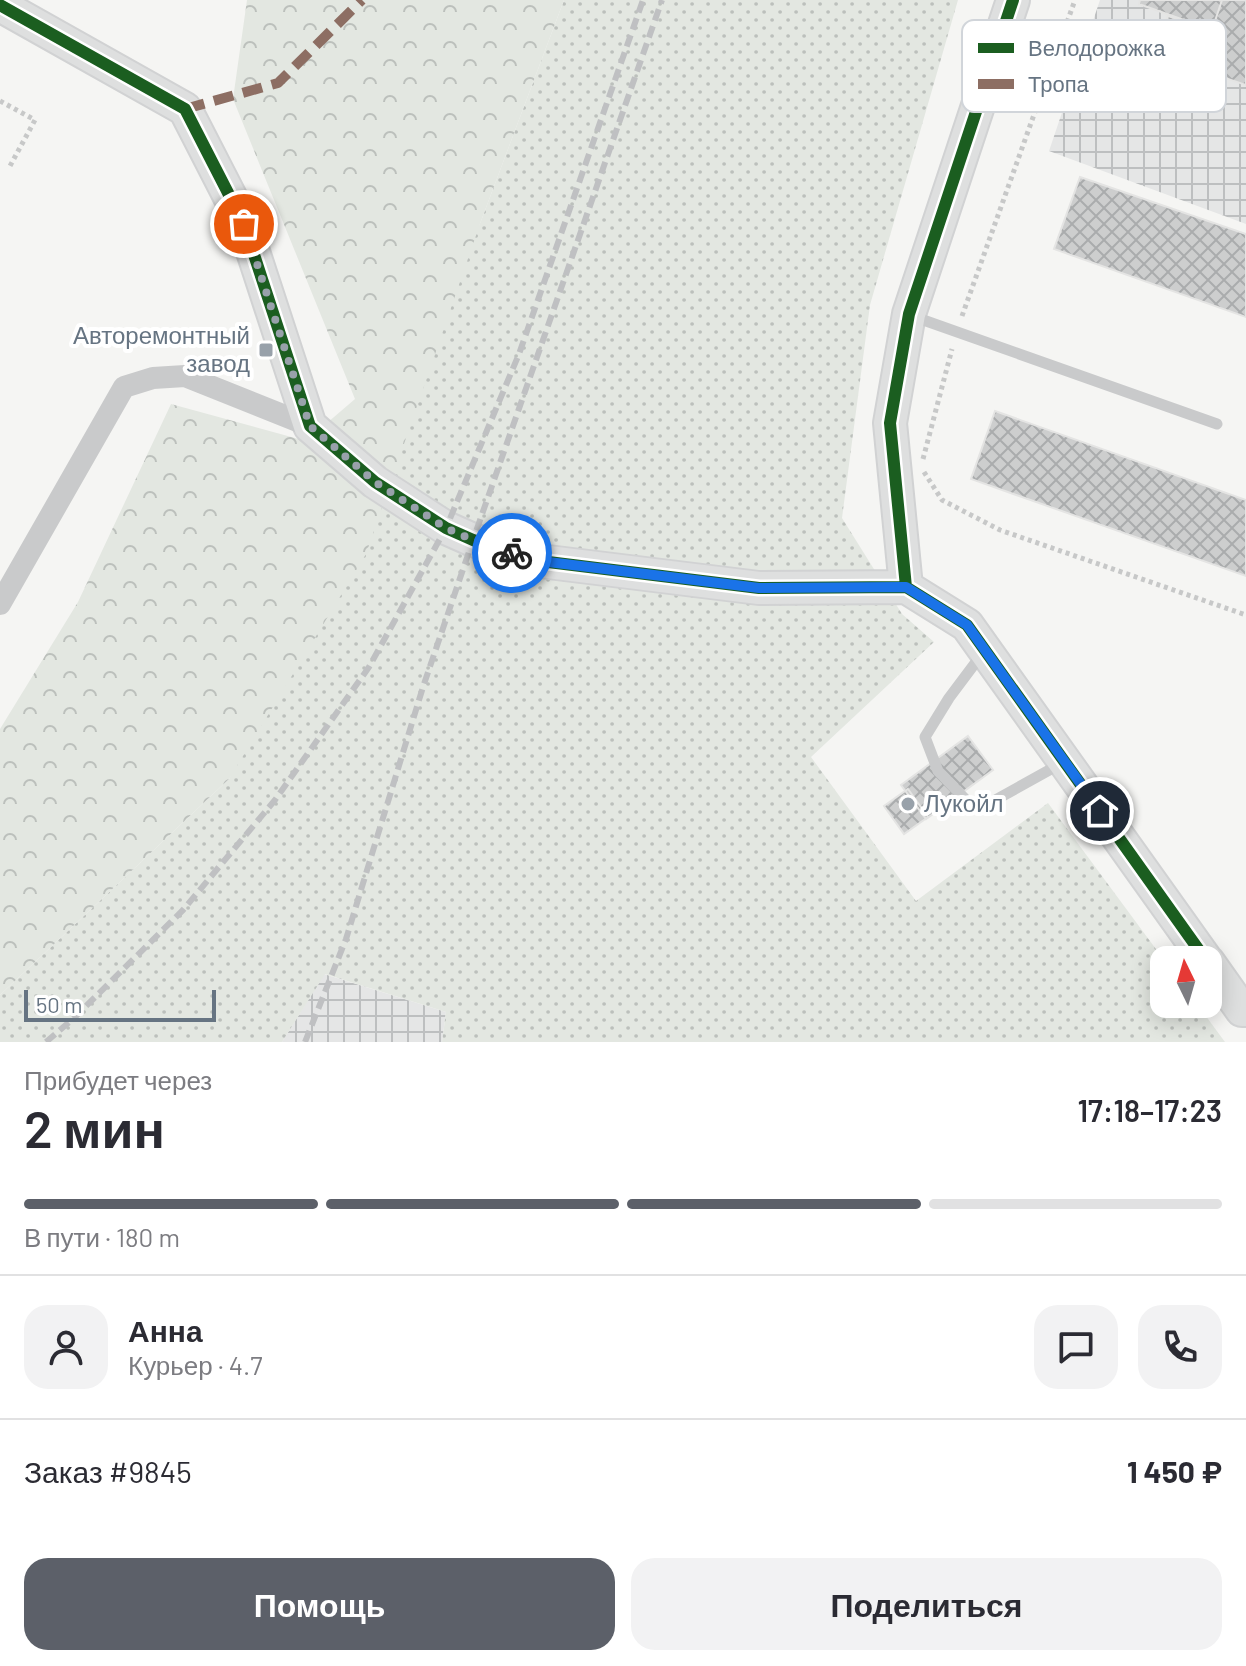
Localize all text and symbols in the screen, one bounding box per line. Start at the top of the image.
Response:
legend [962,20,1226,112]
text: Велодорожка [1028,34,1166,61]
text: Тропа [1028,70,1090,97]
pin [210,190,278,258]
icon: bag [222,202,266,246]
place label: Авторемонтный завод [73,320,250,377]
marker: Авторемонтный завод [257,341,275,359]
courier [472,513,552,593]
icon: bike [490,531,534,575]
pin [1066,777,1134,845]
place label: Лукойл [924,788,1004,817]
icon: home [1078,789,1122,833]
marker: Лукойл [899,795,917,813]
north arrow [1150,946,1222,1018]
map controls [1150,946,1222,1018]
scale bar [24,986,216,1022]
text: 50 m [36,991,82,1017]
text: Прибудет через [24,1064,212,1095]
text: 17:18–17:23 [1078,1092,1222,1128]
text: 2 мин [24,1096,165,1158]
text: В пути · 180 m [24,1221,180,1252]
button: person [24,1305,108,1389]
button: chat [1034,1305,1118,1389]
button: phone [1138,1305,1222,1389]
text: Анна [128,1312,203,1348]
text: Курьер · 4.7 [128,1349,263,1380]
text: Заказ #9845 [24,1453,192,1489]
text: 1 450 ₽ [1127,1453,1222,1489]
button: Помощь [24,1558,615,1650]
button: Поделиться [631,1558,1222,1650]

